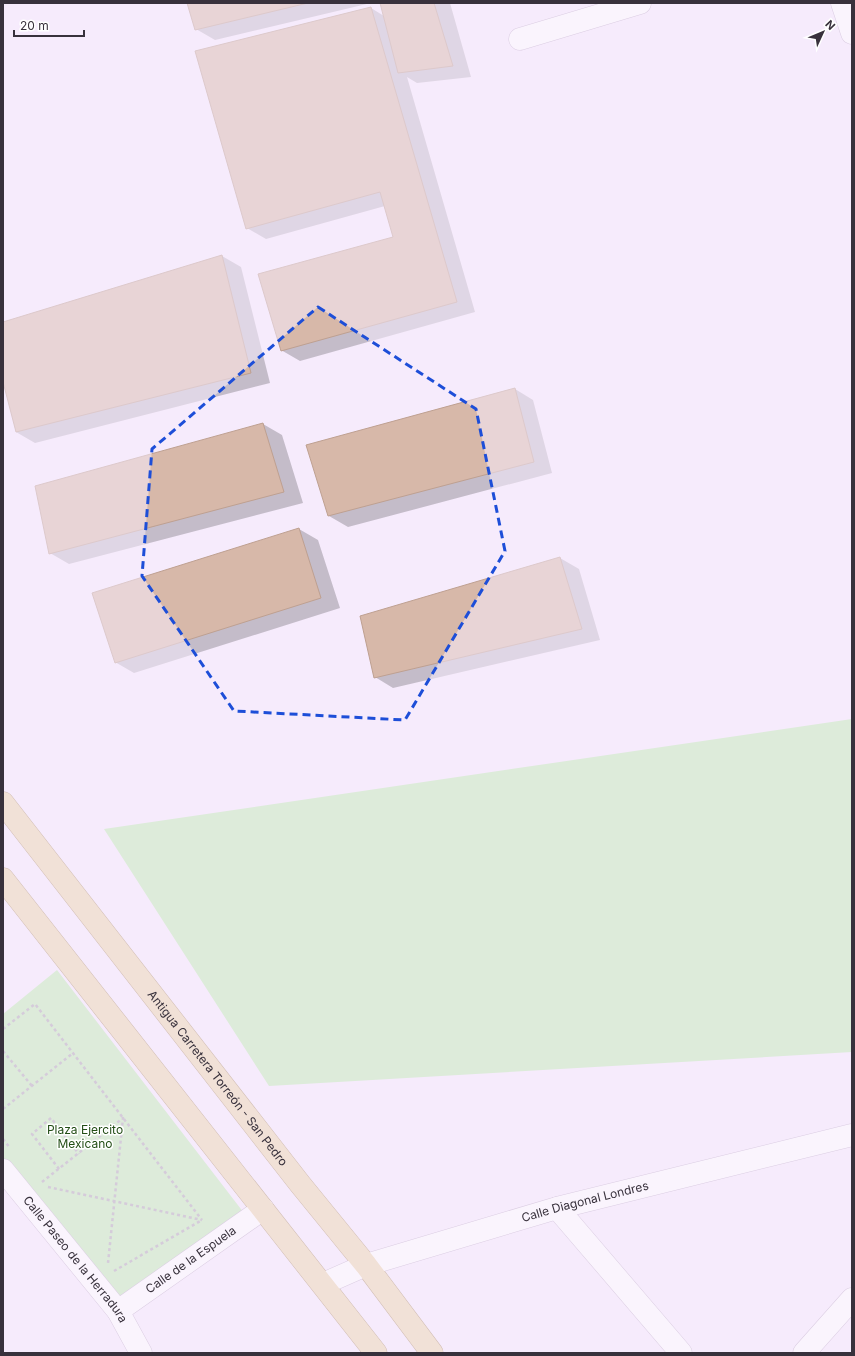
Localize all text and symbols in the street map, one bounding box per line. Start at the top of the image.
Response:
scale bar [14,12,84,38]
north arrow [803,12,843,52]
text: N [822,17,838,33]
text: 20 m [20,18,49,33]
street label: Antigua Carretera Torreón - San Pedro [145,987,291,1169]
park label: Plaza Ejercito Mexicano [47,1122,123,1151]
street label: Calle Diagonal Londres [519,1178,650,1225]
street label: Calle Paseo de la Herradura [20,1193,131,1325]
street label: Calle de la Espuela [142,1222,239,1296]

